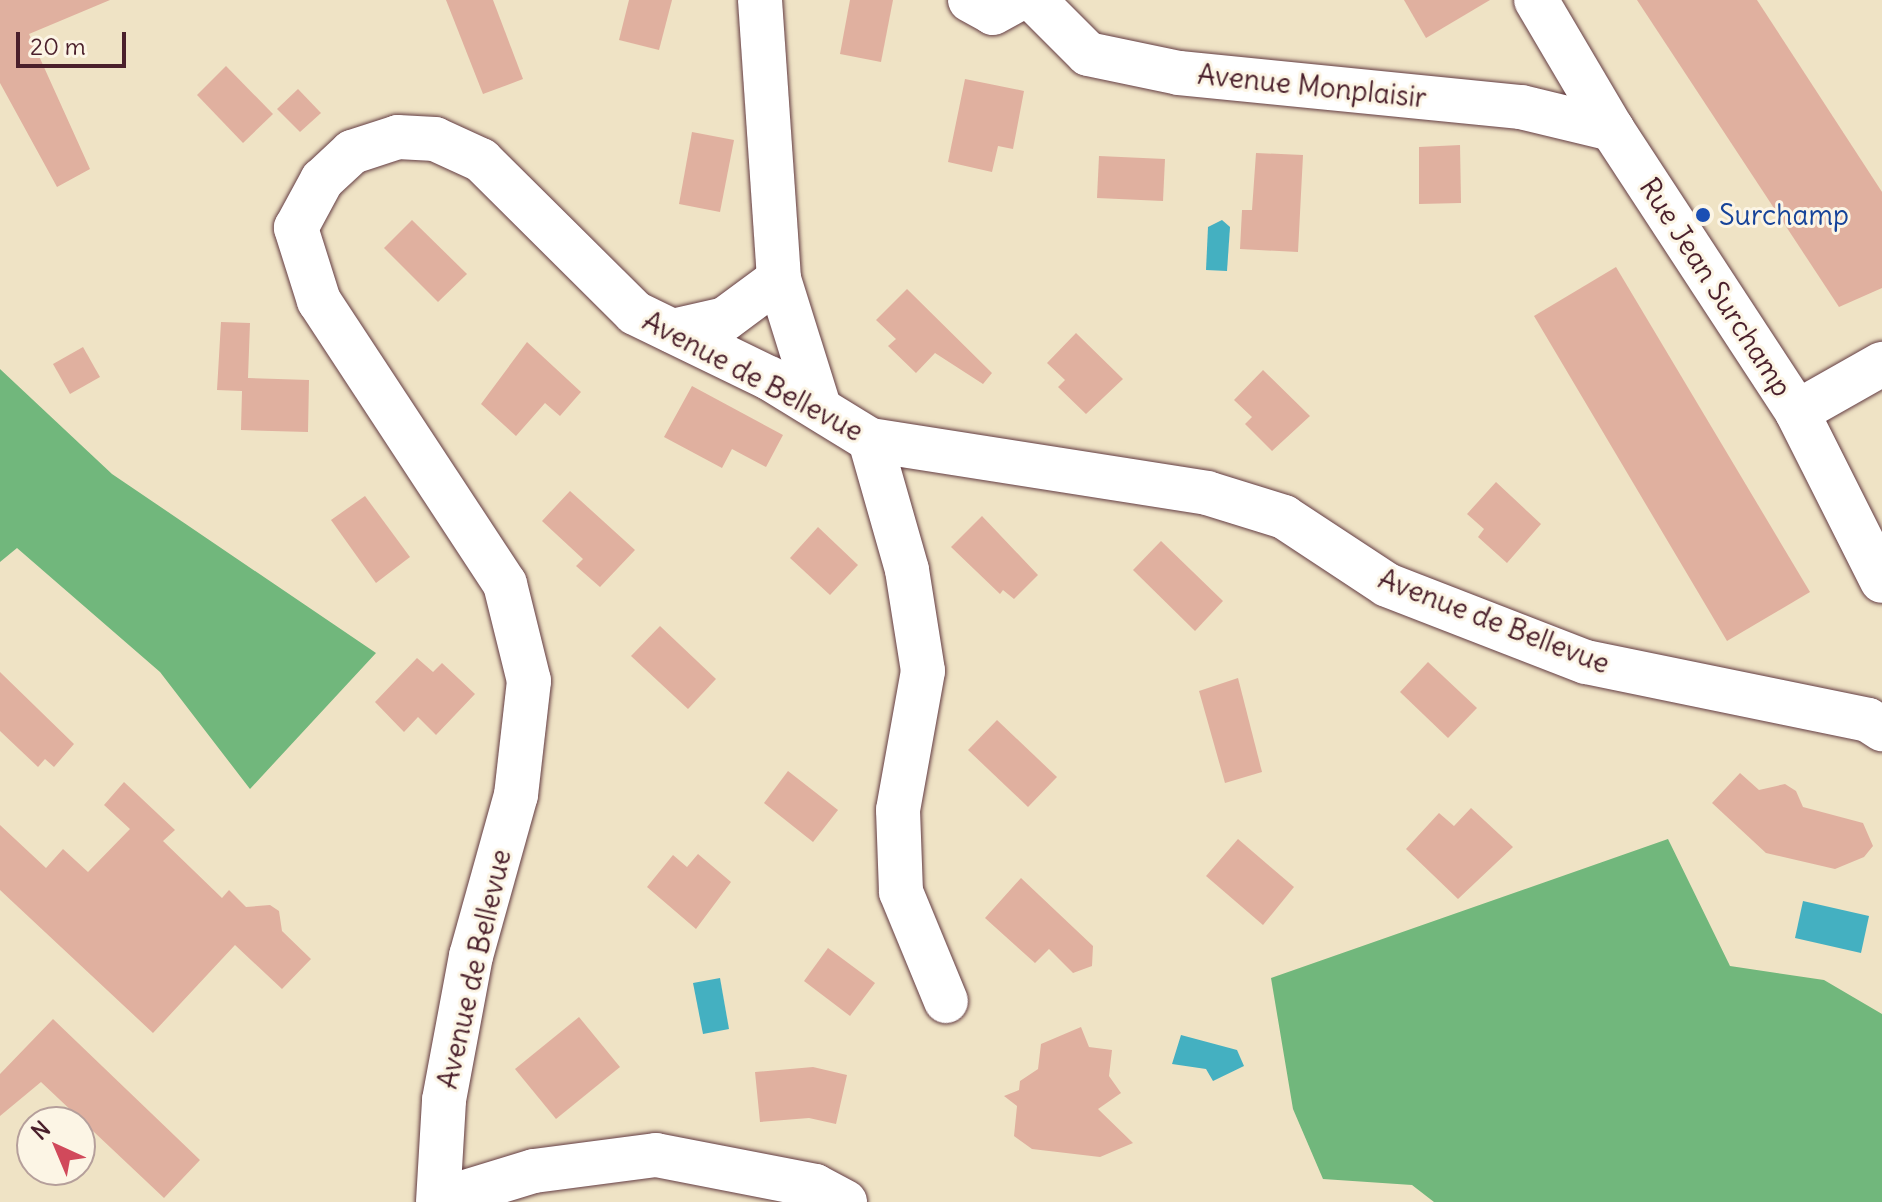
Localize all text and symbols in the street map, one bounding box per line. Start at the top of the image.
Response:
scale bar [20,16,130,66]
text: 20 m [30,31,86,61]
street label: Avenue Monplaisir [1196,57,1428,115]
street label: Rue Jean Surchamp [1633,171,1799,403]
place label: Surchamp [1719,198,1849,232]
marker: Surchamp [1694,206,1712,224]
street label: Avenue de Bellevue [637,304,869,448]
street label: Avenue de Bellevue [1374,561,1614,681]
street label: Avenue de Bellevue [430,846,518,1092]
north arrow [16,1106,96,1186]
text: N [26,1115,56,1146]

